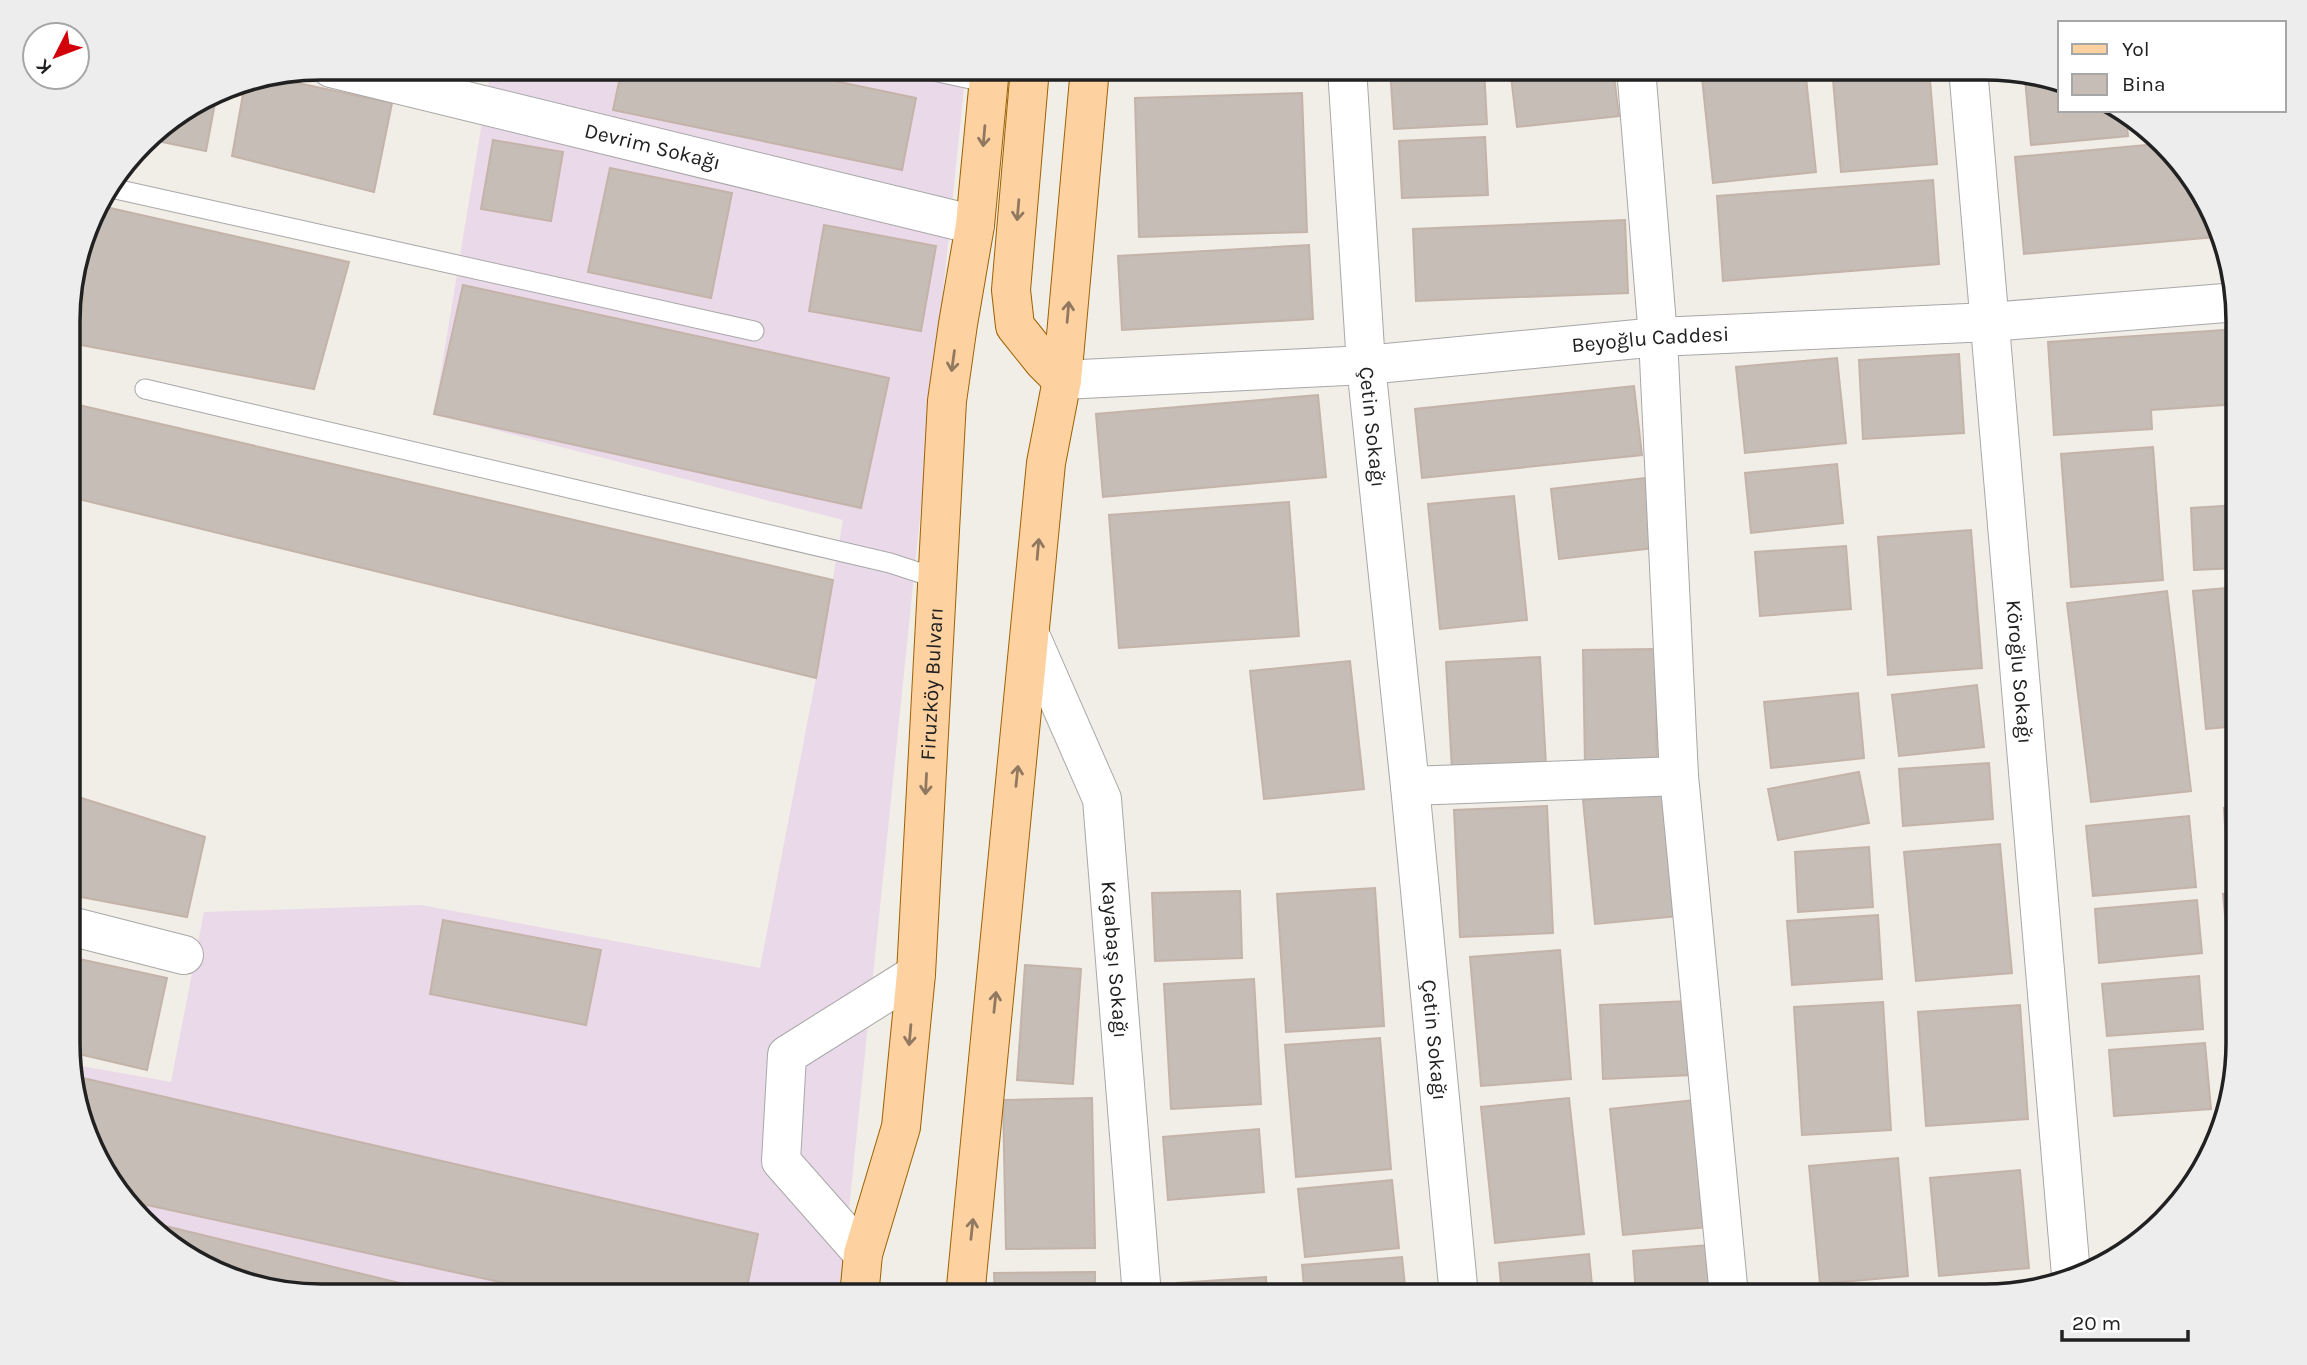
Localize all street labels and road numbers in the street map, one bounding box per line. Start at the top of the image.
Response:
street label: Devrim Sokağı [582,118,723,175]
street label: Beyoğlu Caddesi [1571,322,1730,357]
street label: Çetin Sokağı [1354,366,1391,489]
street label: Köroğlu Sokağı [2001,599,2038,745]
street label: Firuzköy Bulvarı [916,607,948,761]
street label: Kayabaşı Sokağı [1097,880,1133,1039]
street label: Çetin Sokağı [1417,978,1452,1101]

